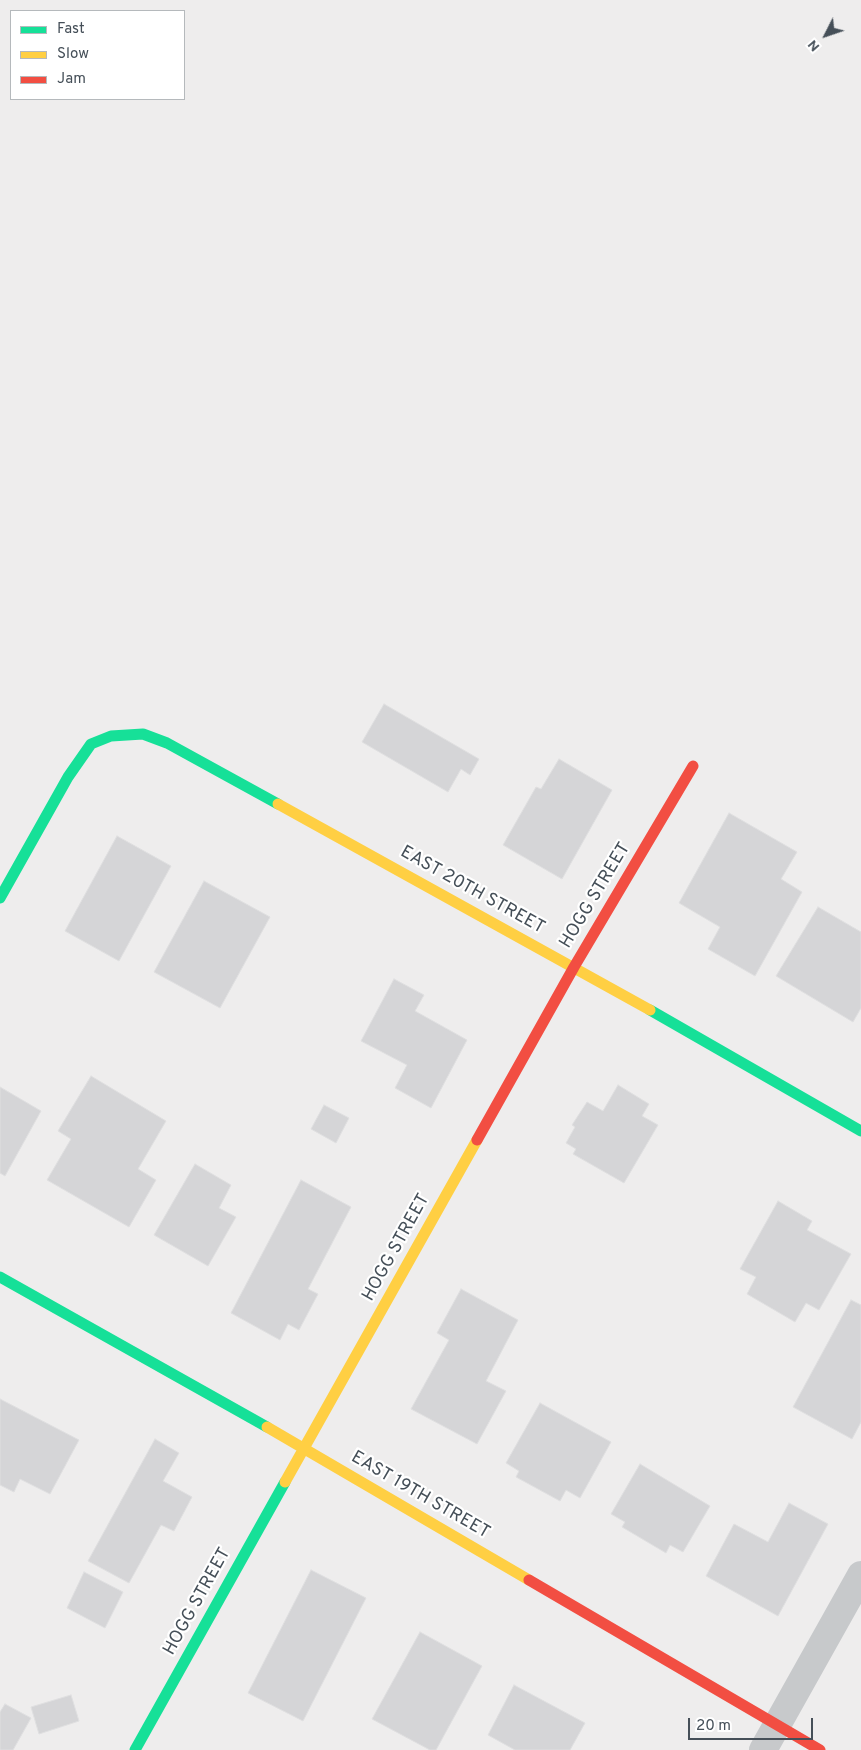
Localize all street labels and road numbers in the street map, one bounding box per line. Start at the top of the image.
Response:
street label: HOGG STREET [556,839,636,953]
street label: EAST 20TH STREET [396,842,548,940]
street label: HOGG STREET [359,1191,435,1305]
street label: EAST 19TH STREET [347,1447,493,1545]
street label: HOGG STREET [160,1545,236,1659]

